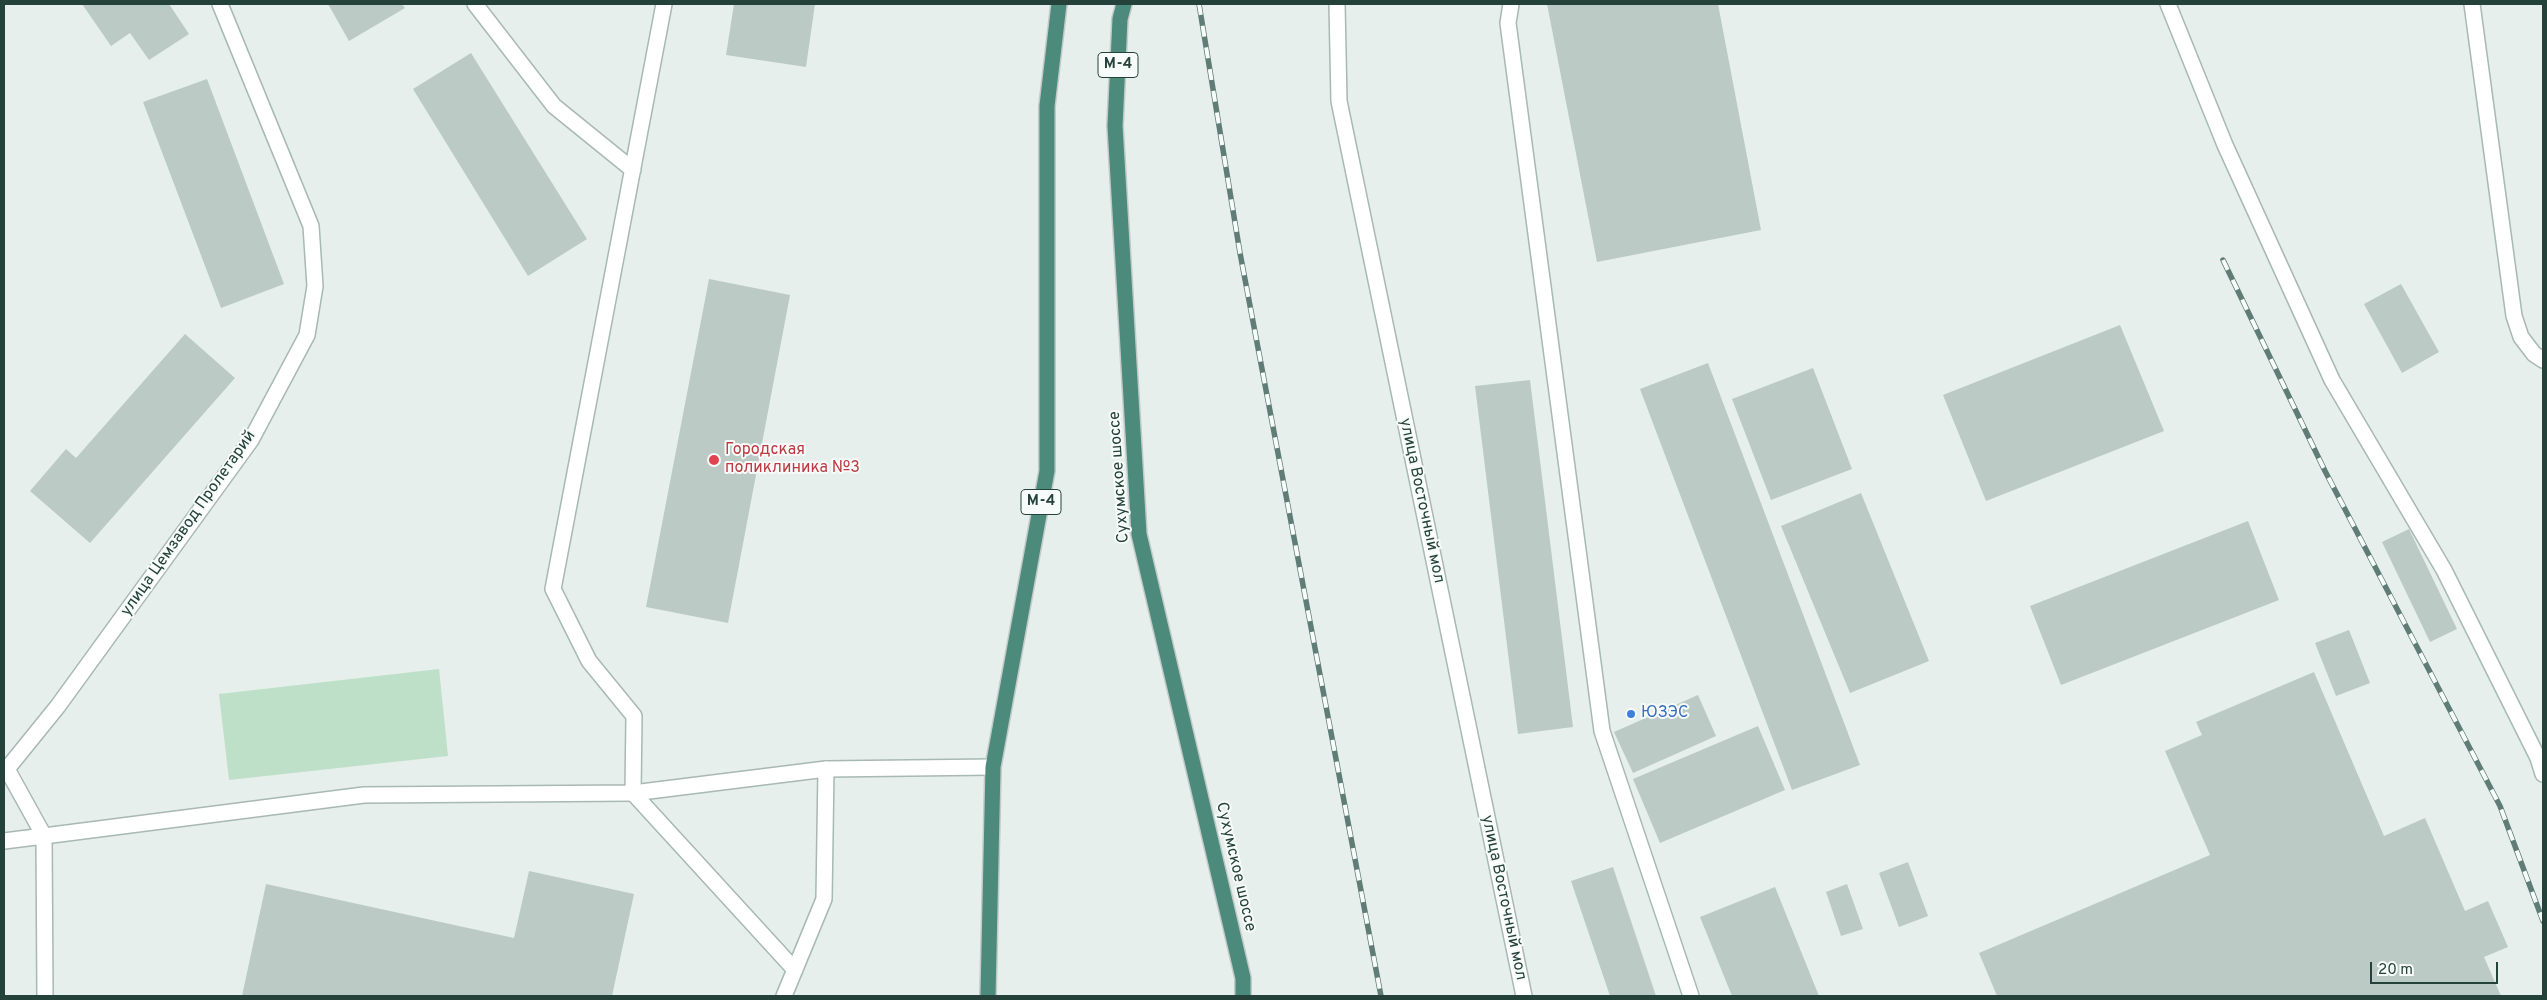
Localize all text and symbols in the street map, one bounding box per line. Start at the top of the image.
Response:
road number: М-4 [1098,52,1138,78]
street label: Сухумское шоссе [1106,410,1134,544]
street label: улица Восточный мол [1394,417,1448,585]
street label: улица Цемзавод Пролетарий [117,428,261,620]
place label: Городская поликлиника №3 [725,441,860,479]
marker: Городская поликлиника №3 [707,453,721,467]
road number: М-4 [1021,490,1061,514]
place label: ЮЗЭС [1641,704,1688,724]
marker: ЮЗЭС [1625,708,1637,720]
street label: Сухумское шоссе [1211,800,1259,934]
street label: улица Восточный мол [1476,814,1530,982]
scale bar [2372,952,2500,984]
text: 20 m [2378,961,2413,980]

